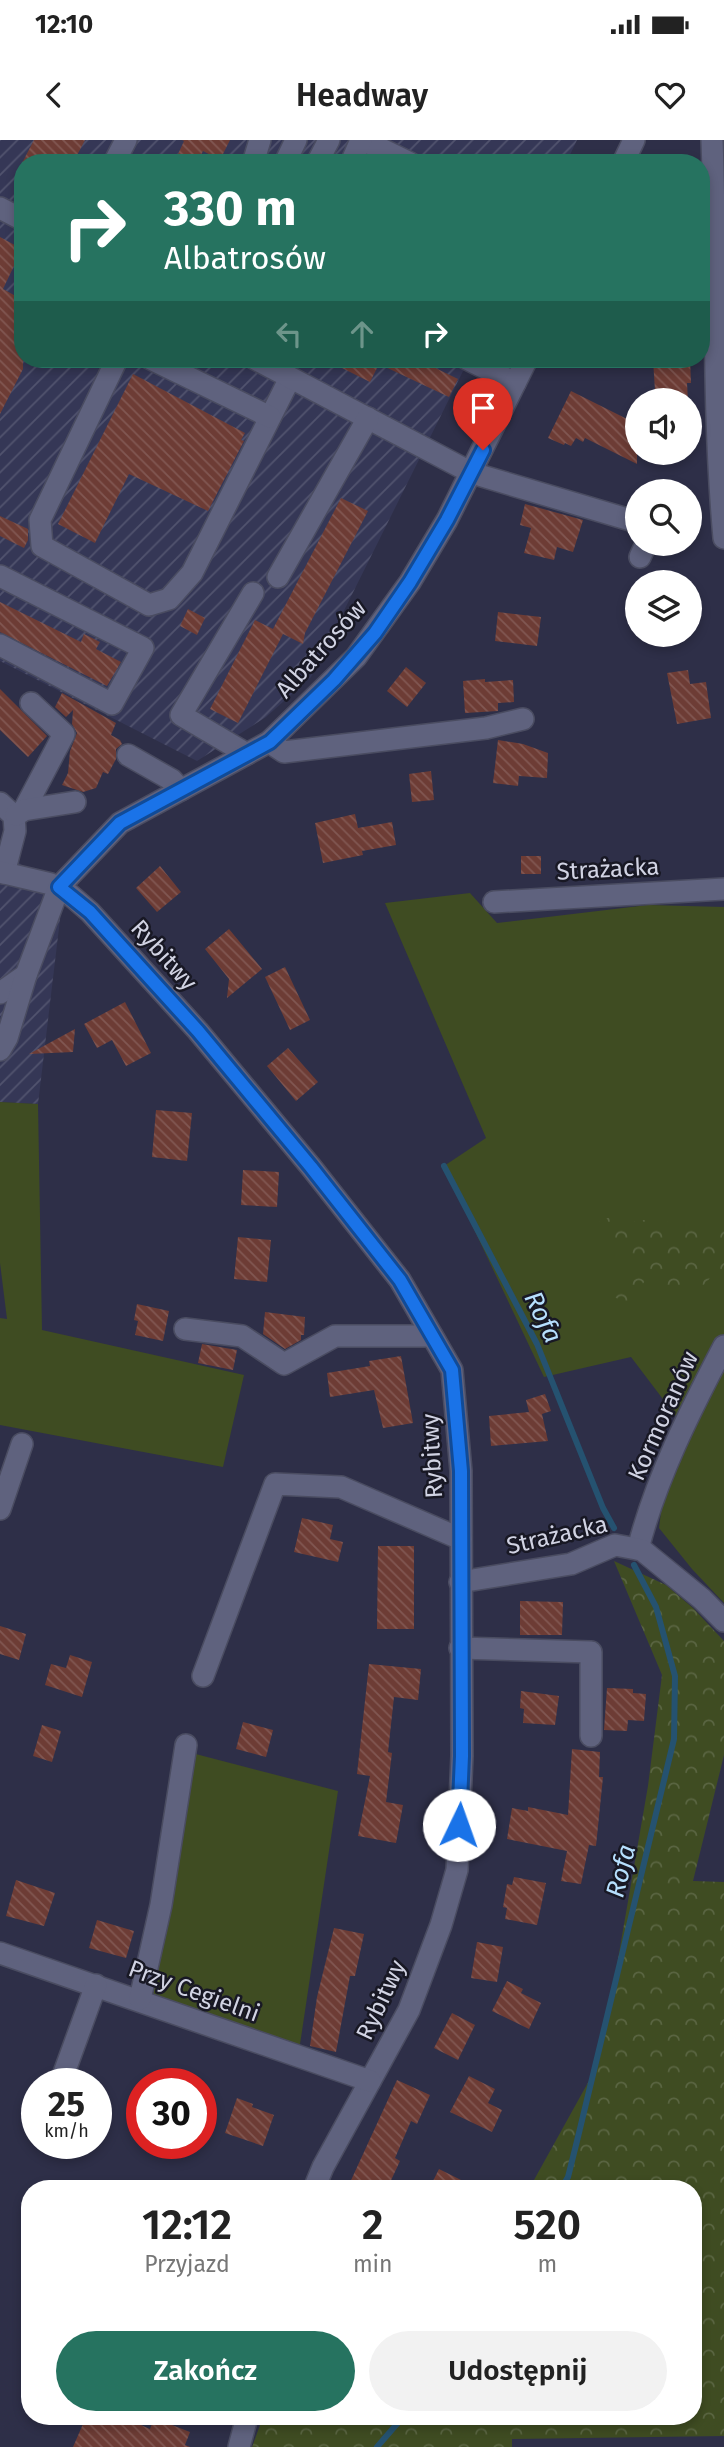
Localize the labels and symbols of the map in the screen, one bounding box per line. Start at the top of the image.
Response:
pin [453,378,513,450]
street label: Albatrosów [270,594,372,704]
street label: Strażacka [556,852,660,886]
street label: Rybitwy [125,914,203,996]
water label: Rofa [517,1286,569,1348]
street label: Kormoranów [622,1347,704,1485]
street label: Rybitwy [416,1413,448,1499]
street label: Strażacka [504,1510,610,1560]
position arrow [422,1788,496,1862]
water label: Rofa [600,1841,642,1901]
street label: Przy Cegielni [125,1954,263,2028]
street label: Rybitwy [350,1955,412,2044]
speed limit sign: 30 [126,2068,217,2159]

